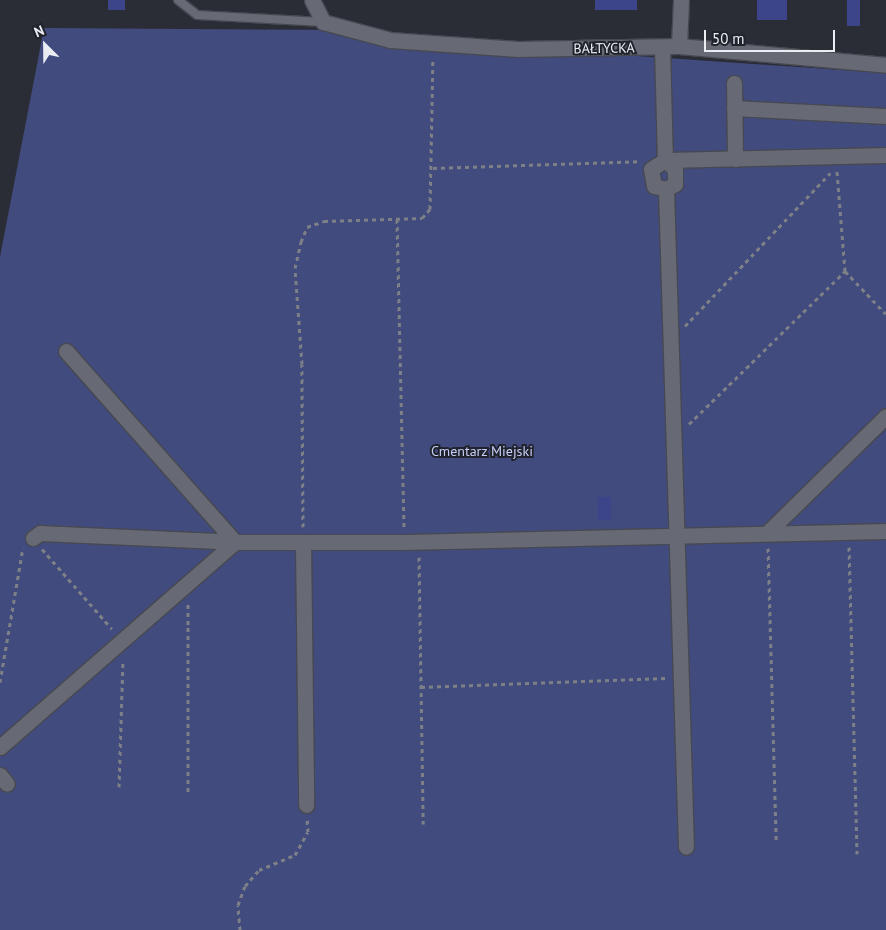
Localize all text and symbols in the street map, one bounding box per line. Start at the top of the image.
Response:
north arrow [20,20,70,70]
scale bar [706,20,837,52]
text: N [31,21,47,41]
text: 50 m [712,29,745,48]
street label: BAŁTYCKA [573,39,635,57]
park label: Cmentarz Miejski [431,443,533,459]

